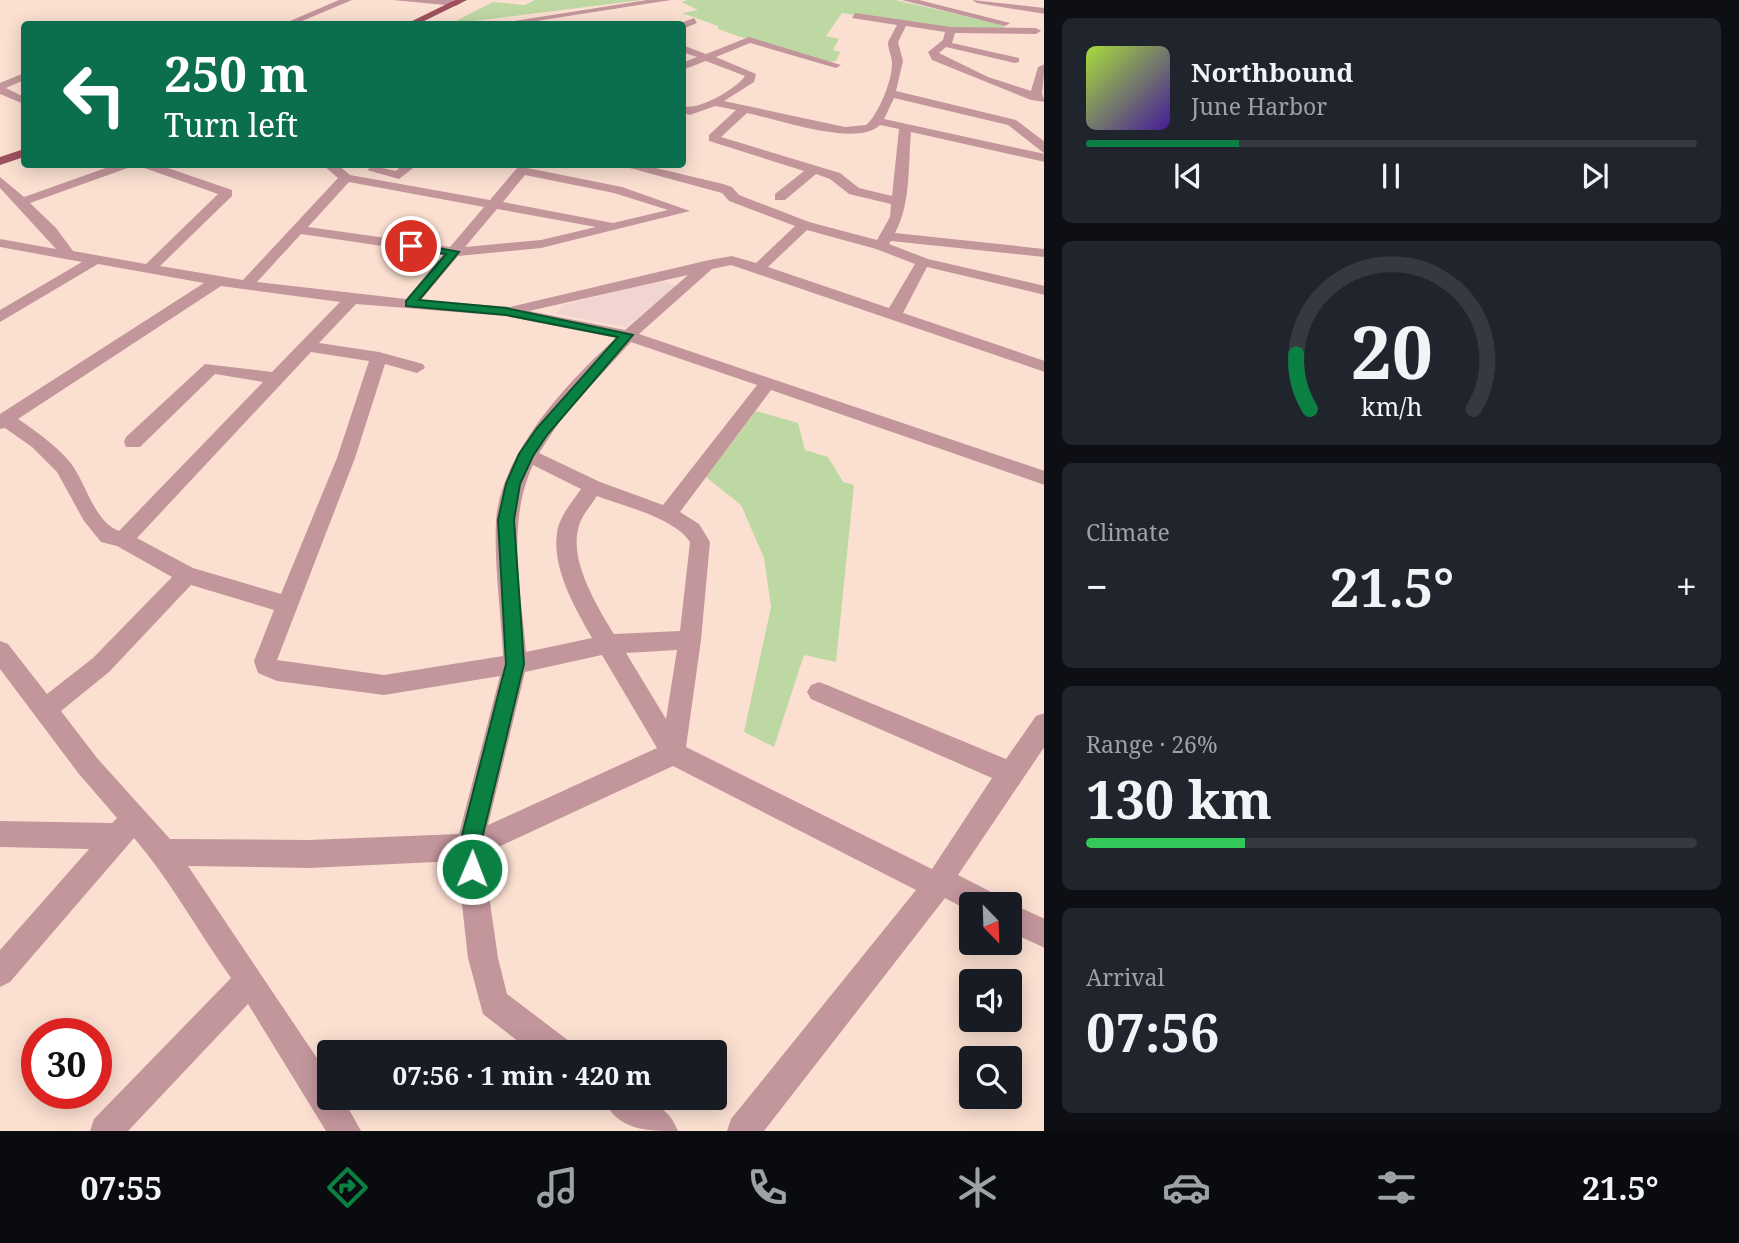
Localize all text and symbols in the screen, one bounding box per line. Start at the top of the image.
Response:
text: 250 m [164,40,308,106]
icon: left [49,49,140,140]
text: Northbound [1191,54,1353,90]
text: June Harbor [1191,90,1327,122]
text: Turn left [164,103,298,146]
icon: previous [1169,157,1207,195]
icon: pause [1372,157,1410,195]
icon: next [1576,157,1614,195]
pin [381,216,441,276]
icon: arrive [392,227,430,265]
text: 20 [1350,301,1433,400]
text: km/h [1361,389,1422,423]
text: Climate [1086,516,1170,548]
text: 21.5° [1330,551,1454,622]
text: − [1086,560,1108,612]
text: + [1676,560,1697,612]
text: Range · 26% [1086,728,1218,760]
text: 130 km [1086,763,1272,834]
position arrow [435,832,509,906]
north arrow [959,892,1022,956]
map controls [959,892,1022,1109]
text: Arrival [1086,961,1165,993]
button: sound [959,969,1022,1032]
text: 07:56 [1086,996,1219,1067]
speed limit sign: 30 [21,1018,112,1109]
button: search [959,1046,1022,1109]
text: 07:56 · 1 min · 420 m [392,1057,652,1093]
icon: directions [323,1163,372,1212]
icon: music [533,1163,582,1212]
icon: phone [743,1163,792,1212]
icon: climate [953,1163,1002,1212]
icon: car [1162,1163,1211,1212]
icon: filters [1372,1163,1421,1212]
text: 07:55 [80,1166,162,1209]
text: 21.5° [1582,1166,1658,1209]

